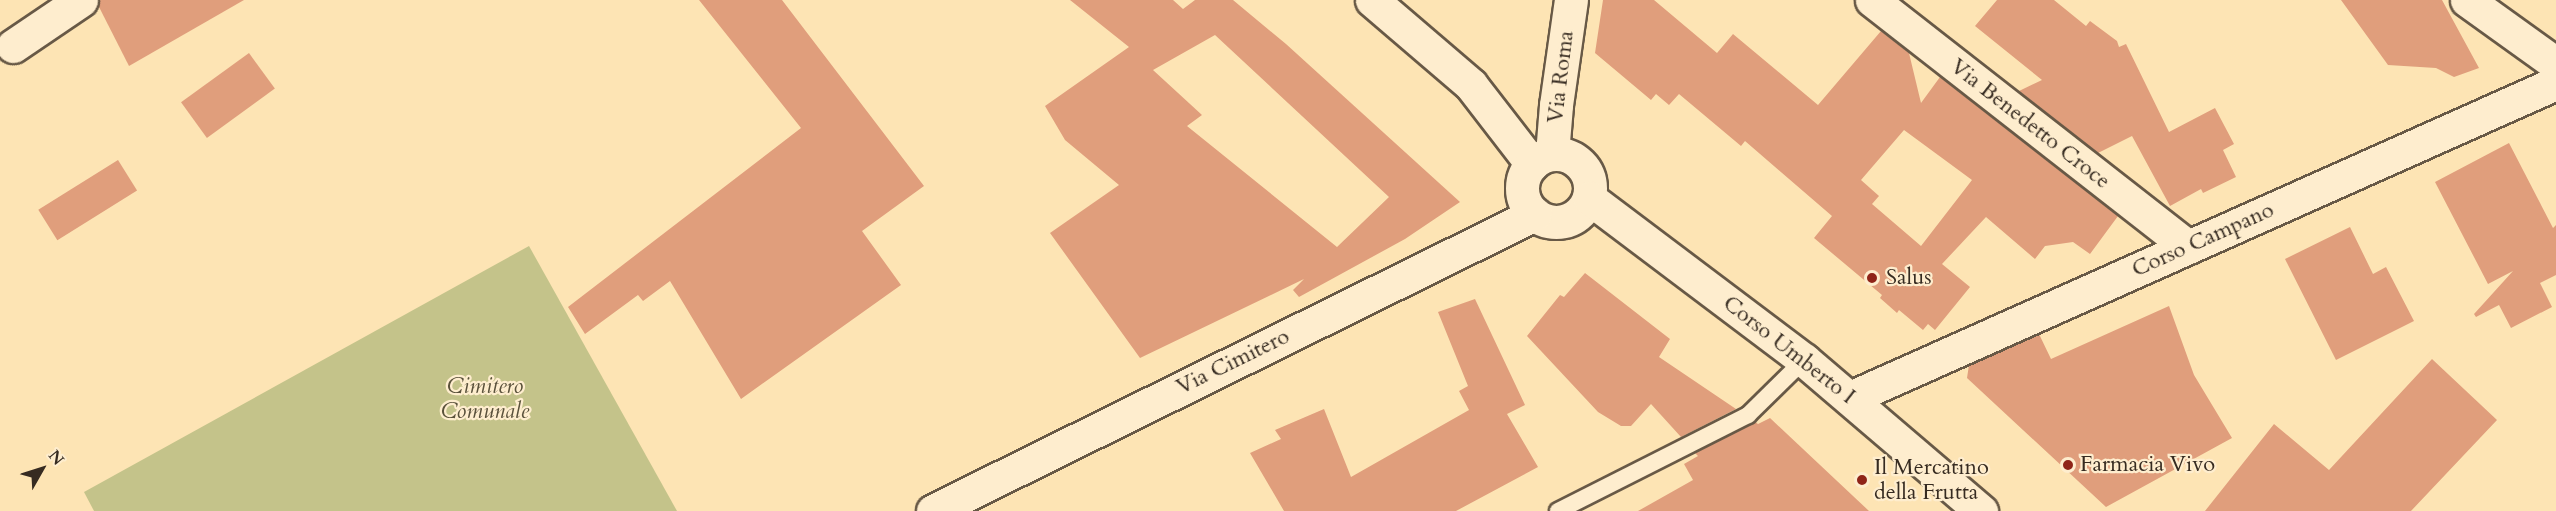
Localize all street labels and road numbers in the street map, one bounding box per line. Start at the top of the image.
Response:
street label: Via Roma [1542,29,1580,125]
street label: Via Benedetto Croce [1945,53,2115,195]
street label: Corso Campano [2128,197,2278,283]
street label: Corso Umberto I [1718,290,1860,410]
street label: Via Cimitero [1172,323,1294,401]

